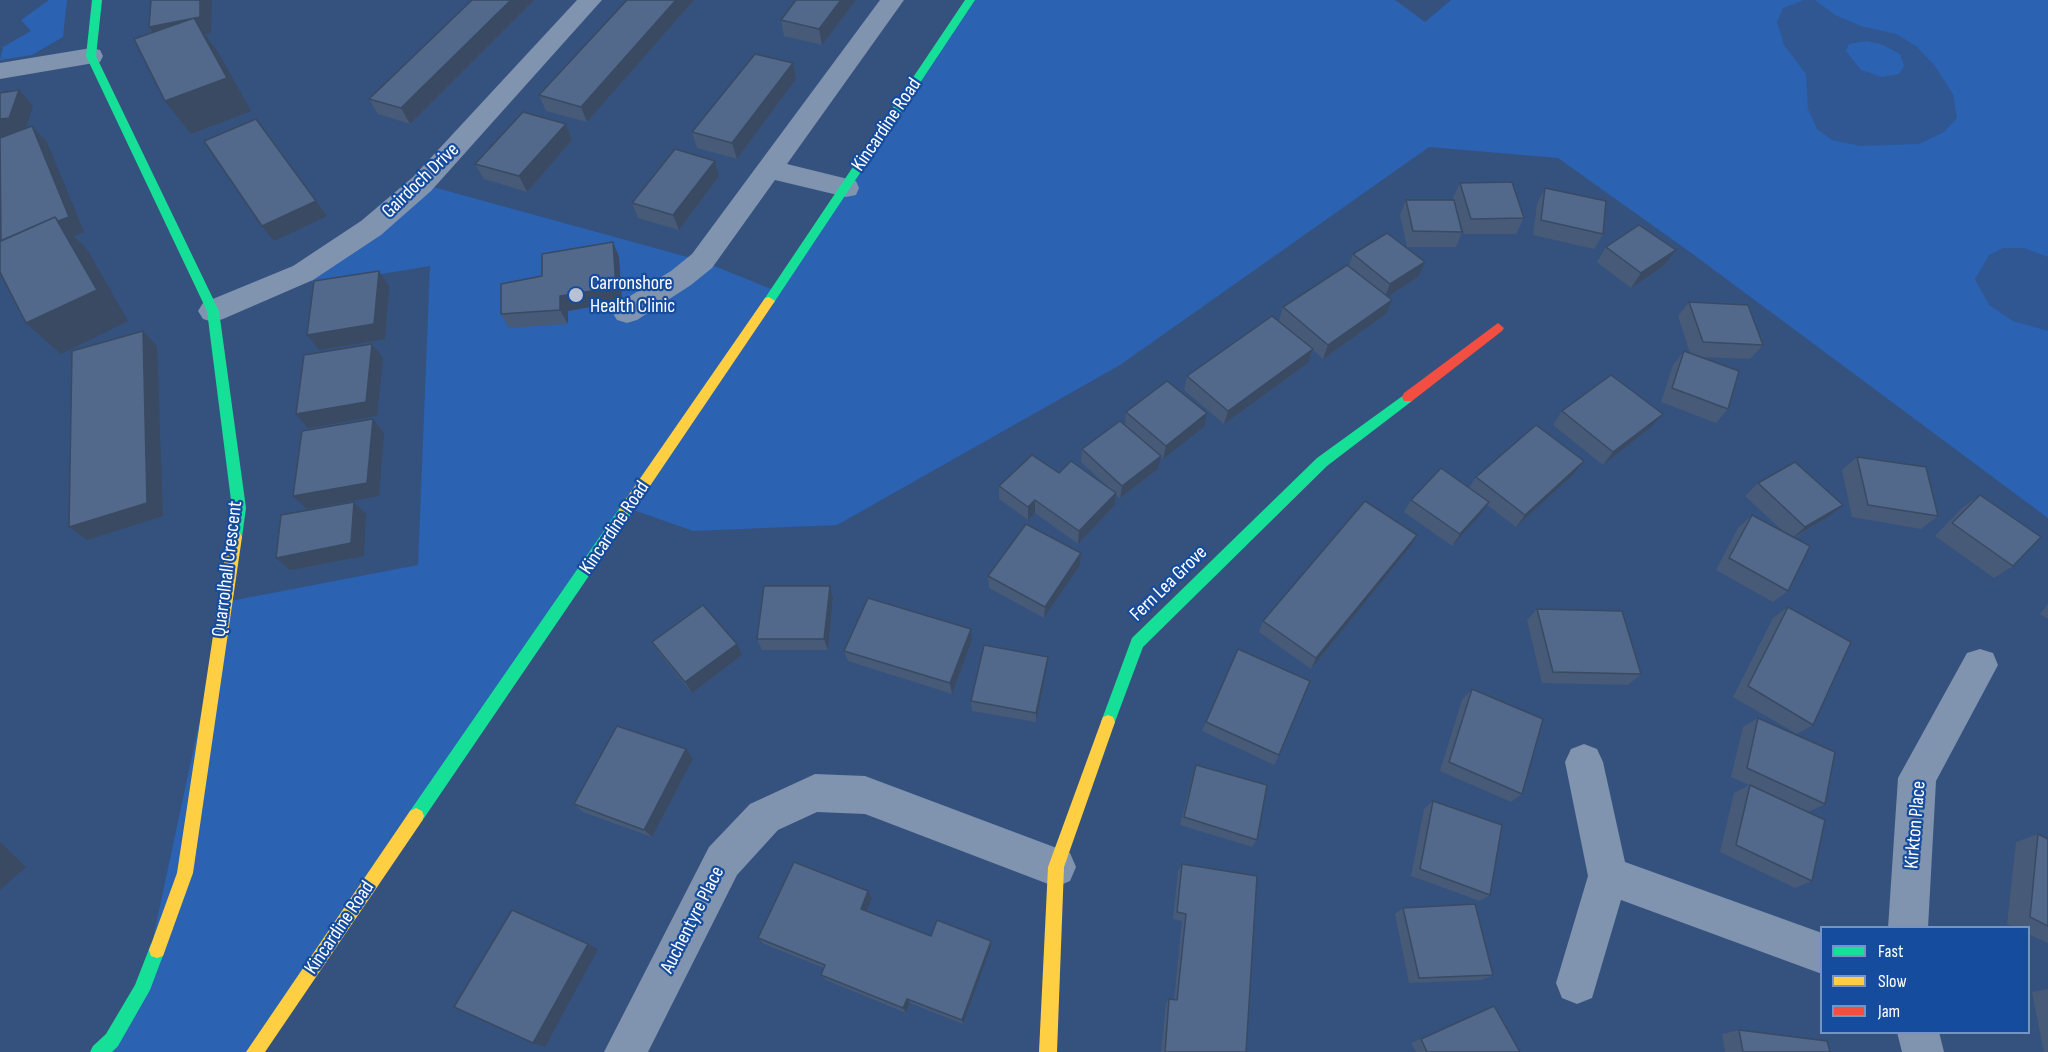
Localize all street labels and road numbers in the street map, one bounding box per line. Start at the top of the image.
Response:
street label: Kincardine Road [847,74,927,176]
street label: Gairdoch Drive [377,138,465,224]
street label: Kincardine Road [575,477,655,579]
street label: Quarrolhall Crescent [208,500,248,638]
street label: Fern Lea Grove [1125,541,1213,627]
street label: Kirkton Place [1900,780,1932,870]
street label: Auchentyre Place [656,863,730,977]
street label: Kincardine Road [300,877,380,979]

